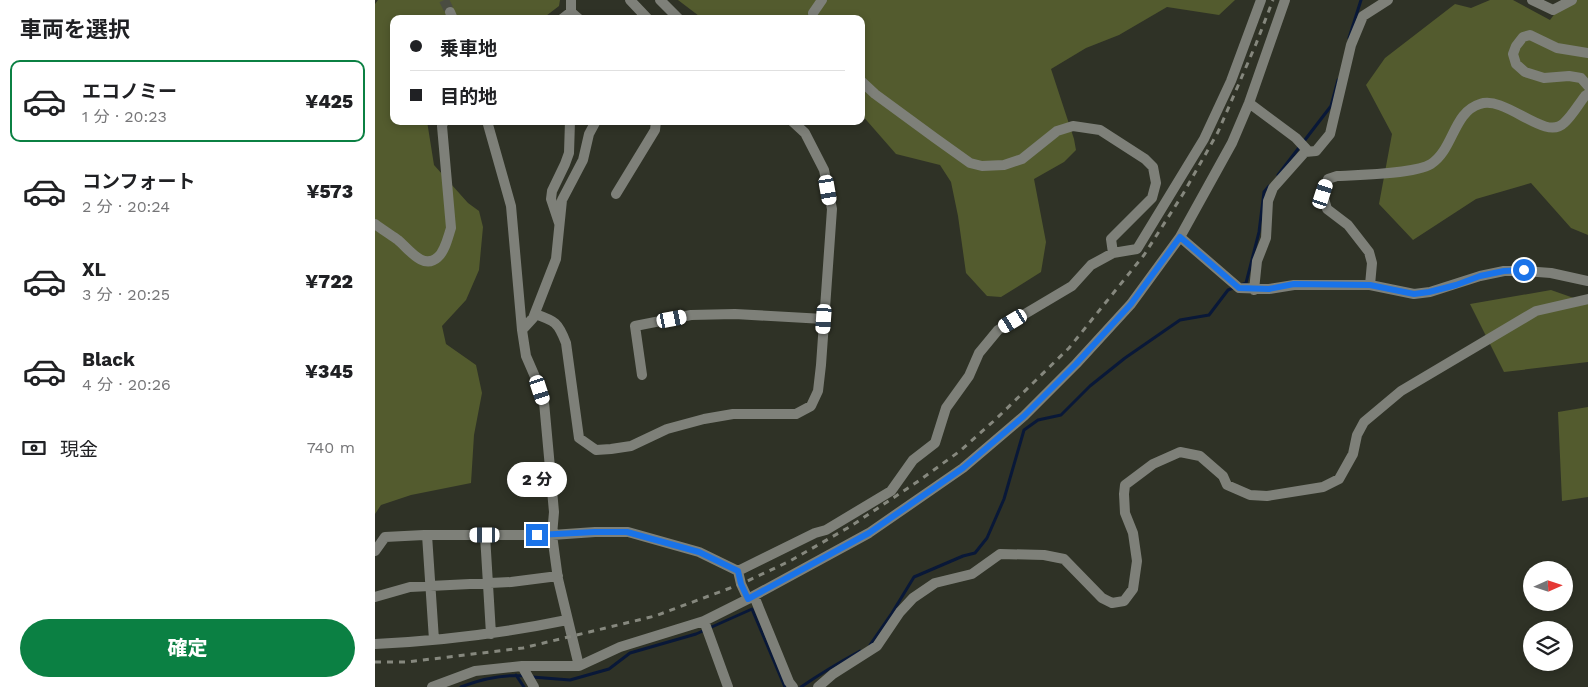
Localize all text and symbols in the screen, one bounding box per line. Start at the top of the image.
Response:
text: 車両を選択 [20,17,130,42]
text: 乗車地 [440,37,497,60]
icon: car [22,79,67,124]
text: エコノミー [82,80,177,103]
text: 目的地 [440,85,497,108]
text: ¥425 [305,90,353,113]
text: 1 分 · 20:23 [82,107,167,126]
icon: car [22,169,67,214]
text: コンフォート [82,170,195,193]
car [818,174,837,206]
car [1311,177,1334,211]
text: ¥573 [307,180,353,203]
text: 2 分 · 20:24 [82,197,170,216]
text: XL [82,258,106,281]
icon: car [22,259,67,304]
route start [1513,259,1535,281]
text: ¥722 [305,270,353,293]
text: 3 分 · 20:25 [82,285,170,304]
car [815,304,832,334]
car [996,307,1029,335]
car [655,309,688,329]
text: Black [82,348,135,371]
icon: car [22,349,67,394]
text: ¥345 [305,360,353,383]
car [528,373,551,407]
text: 4 分 · 20:26 [82,375,171,394]
icon: cash [20,434,48,462]
text: 現金 [60,438,98,461]
text: 740 m [307,438,355,457]
callout: 2 分 [507,462,567,498]
text: 2 分 [522,470,552,489]
route end [526,524,548,546]
car [470,528,500,543]
north arrow [1523,561,1573,611]
map controls [1523,561,1573,671]
button: 確定 [20,619,355,677]
button: layers [1523,621,1573,671]

